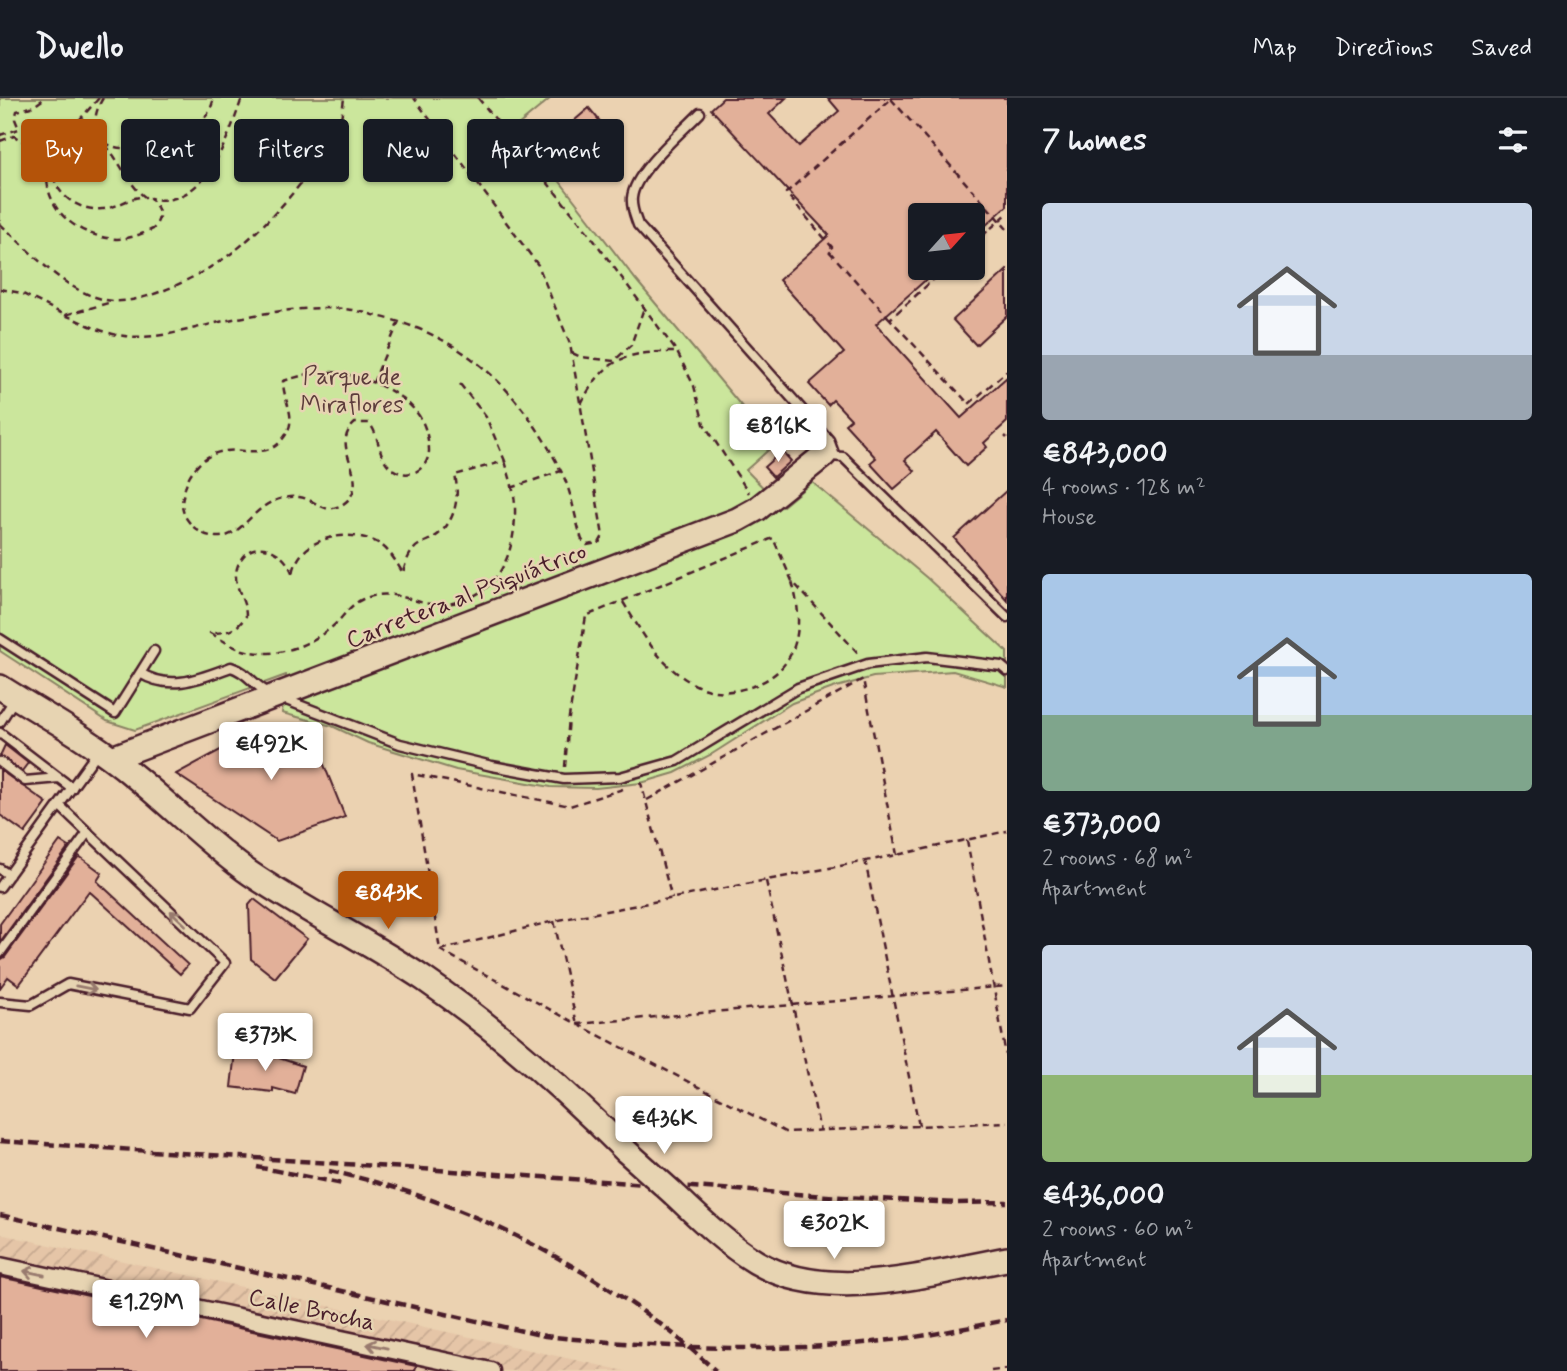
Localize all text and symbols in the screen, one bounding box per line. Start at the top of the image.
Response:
text: Dwello [35,26,124,70]
text: Map [1253,33,1297,64]
text: Directions [1335,33,1433,64]
text: Saved [1471,33,1532,64]
chip: Buy [21,119,107,182]
chip: Rent [121,119,220,182]
chip: Filters [234,119,349,182]
chip: New [363,119,453,182]
chip: Apartment [467,119,624,182]
text: 7 homes [1042,121,1147,160]
icon: filters [1494,121,1532,159]
north arrow [908,203,985,280]
map controls [908,203,985,280]
icon: home [1224,248,1350,374]
park label: Parque de Miraflores [300,362,404,421]
pin: €816K [729,404,827,464]
text: €816K [745,412,811,442]
text: €843,000 [1042,434,1168,473]
text: 4 rooms · 128 m² [1042,473,1206,503]
text: House [1042,503,1096,533]
street label: Carretera al Psiquiátrico [342,536,591,657]
icon: home [1224,619,1350,745]
pin: €492K [222,722,320,782]
text: €492K [235,730,307,760]
text: €373,000 [1042,805,1161,844]
text: 2 rooms · 68 m² [1042,844,1193,874]
pin: €843K [339,872,437,931]
text: Apartment [1042,874,1147,904]
text: €843K [354,879,422,909]
one-way arrow [170,910,187,927]
one-way arrow [74,981,97,995]
icon: home [1224,990,1350,1116]
pin: €373K [216,1014,314,1073]
text: €373K [234,1021,296,1051]
pin: €436K [615,1096,713,1156]
text: €436K [631,1104,697,1134]
text: €436,000 [1042,1176,1164,1215]
pin: €302K [785,1202,883,1261]
text: €302K [800,1209,868,1239]
text: 2 rooms · 60 m² [1042,1215,1194,1245]
text: Apartment [1042,1245,1147,1275]
one-way arrow [23,1266,46,1280]
pin: €1.29M [89,1280,203,1340]
street label: Calle Brocha [246,1282,378,1339]
text: €1.29M [108,1288,184,1318]
one-way arrow [366,1339,389,1353]

